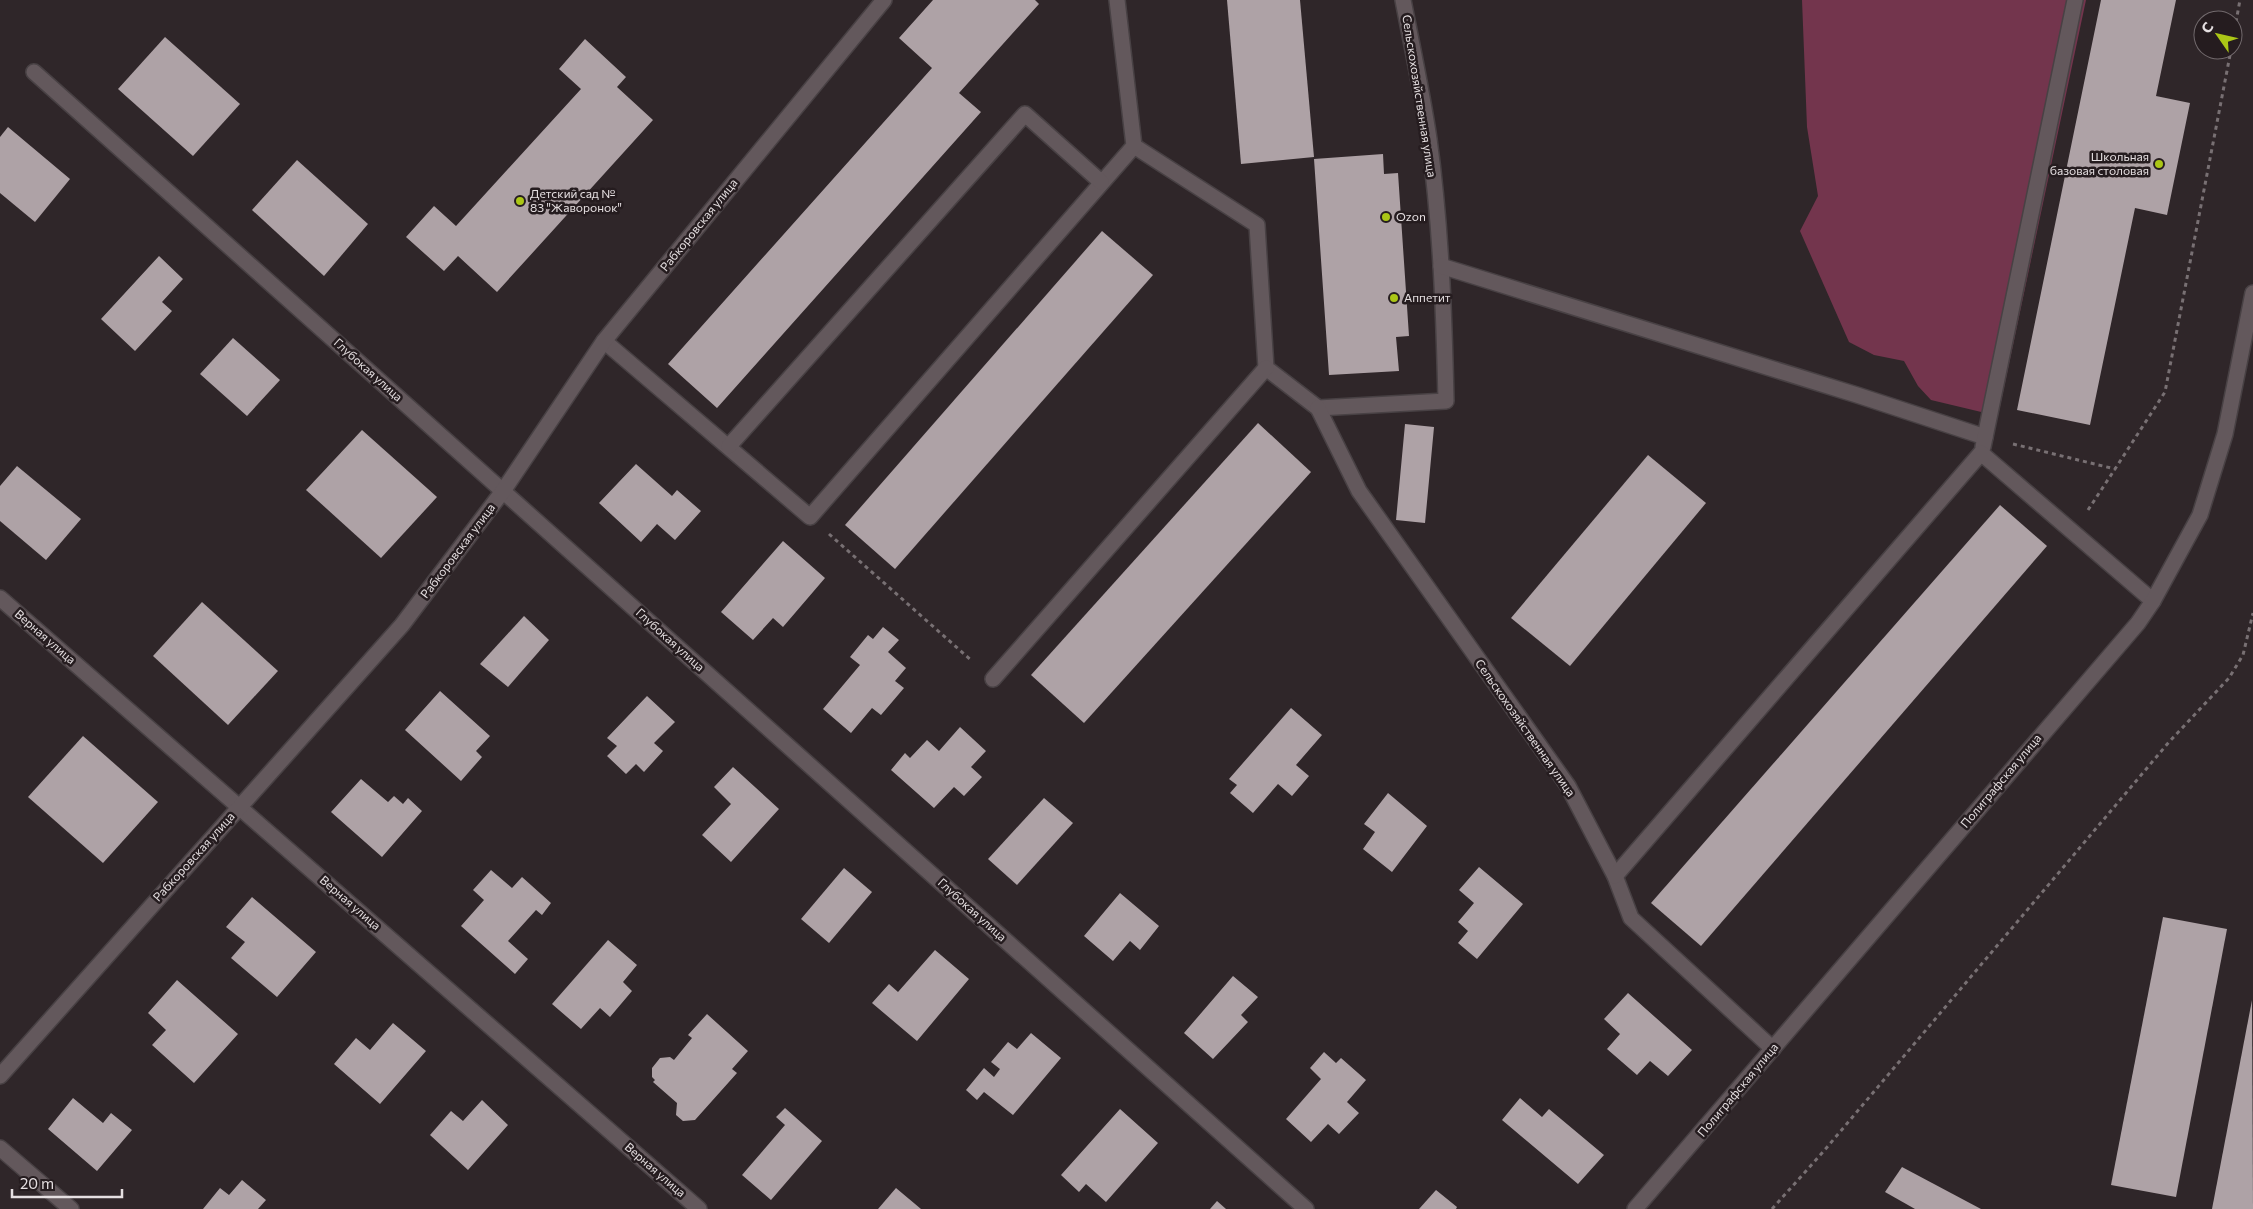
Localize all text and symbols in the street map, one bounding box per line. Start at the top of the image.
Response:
north arrow [2193,10,2243,60]
street label: Сельскохозяйственная улица [1400,14,1440,178]
text: С [2197,19,2217,36]
place label: Школьная базовая столовая [2050,149,2149,177]
marker: Школьная базовая столовая [2153,158,2165,170]
street label: Рабкоровская улица [657,175,740,273]
place label: Детский сад № 83 "Жаворонок" [530,186,622,214]
marker: Детский сад № 83 "Жаворонок" [514,195,526,207]
place label: Ozon [1396,209,1426,223]
marker: Ozon [1380,211,1392,223]
place label: Аппетит [1404,290,1451,304]
marker: Аппетит [1388,292,1400,304]
street label: Глубокая улица [332,335,406,404]
street label: Рабкоровская улица [417,500,497,600]
street label: Глубокая улица [634,605,708,674]
street label: Верная улица [13,606,79,666]
street label: Сельскохозяйственная улица [1473,656,1579,799]
street label: Полиграфская улица [1957,731,2043,830]
street label: Рабкоровская улица [150,809,237,904]
street label: Верная улица [318,872,384,932]
street label: Глубокая улица [936,875,1010,944]
street label: Полиграфская улица [1694,1040,1780,1139]
street label: Верная улица [623,1139,689,1199]
scale bar [12,1166,122,1198]
text: 20 m [20,1174,54,1192]

